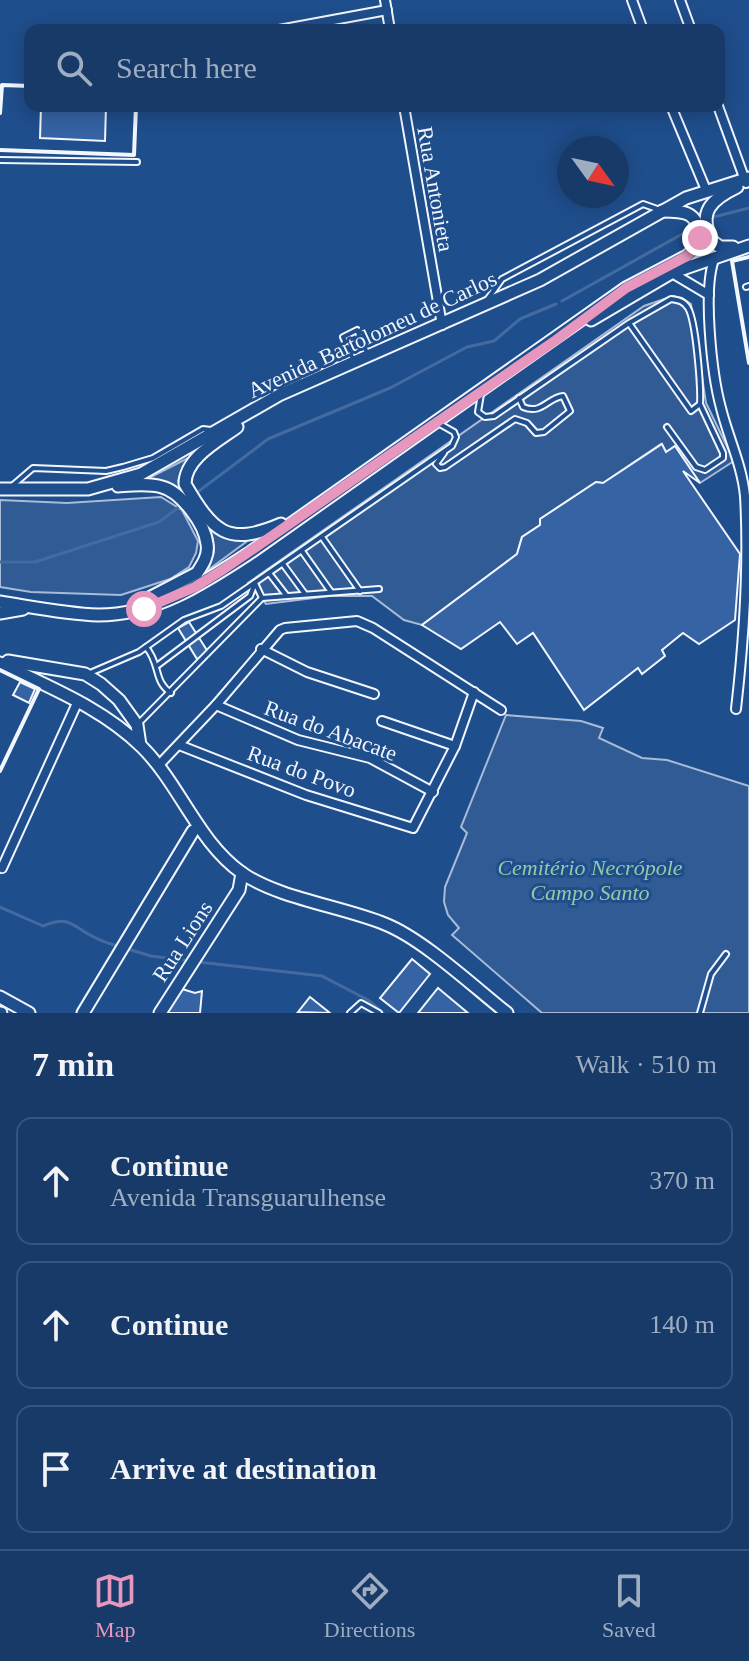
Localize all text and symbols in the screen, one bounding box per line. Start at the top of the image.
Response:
search box [24,24,725,112]
icon: search [52,46,96,90]
text: Search here [116,51,257,84]
street label: Rua Antonieta [412,125,459,254]
north arrow [557,136,629,208]
route end [682,220,718,256]
street label: Avenida Bartolomeu de Carlos [244,266,501,403]
route start [126,591,162,627]
street label: Rua do Abacate [261,695,401,766]
street label: Rua do Povo [244,740,360,803]
park label: Cemitério Necrópole Campo Santo [497,855,683,905]
street label: Rua Lions [147,896,218,986]
text: 7 min [32,1046,114,1083]
text: Walk · 510 m [575,1050,717,1079]
text: Continue [110,1149,228,1182]
icon: ahead [34,1159,78,1203]
text: 370 m [649,1166,715,1195]
text: Avenida Transguarulhense [110,1183,386,1212]
icon: ahead [34,1303,78,1347]
text: Continue [110,1308,228,1341]
text: 140 m [649,1310,715,1339]
icon: arrive [34,1447,78,1491]
text: Arrive at destination [110,1452,377,1485]
tab: Map [93,1569,137,1643]
tab: Directions [324,1569,415,1643]
tab: Saved [602,1569,656,1643]

